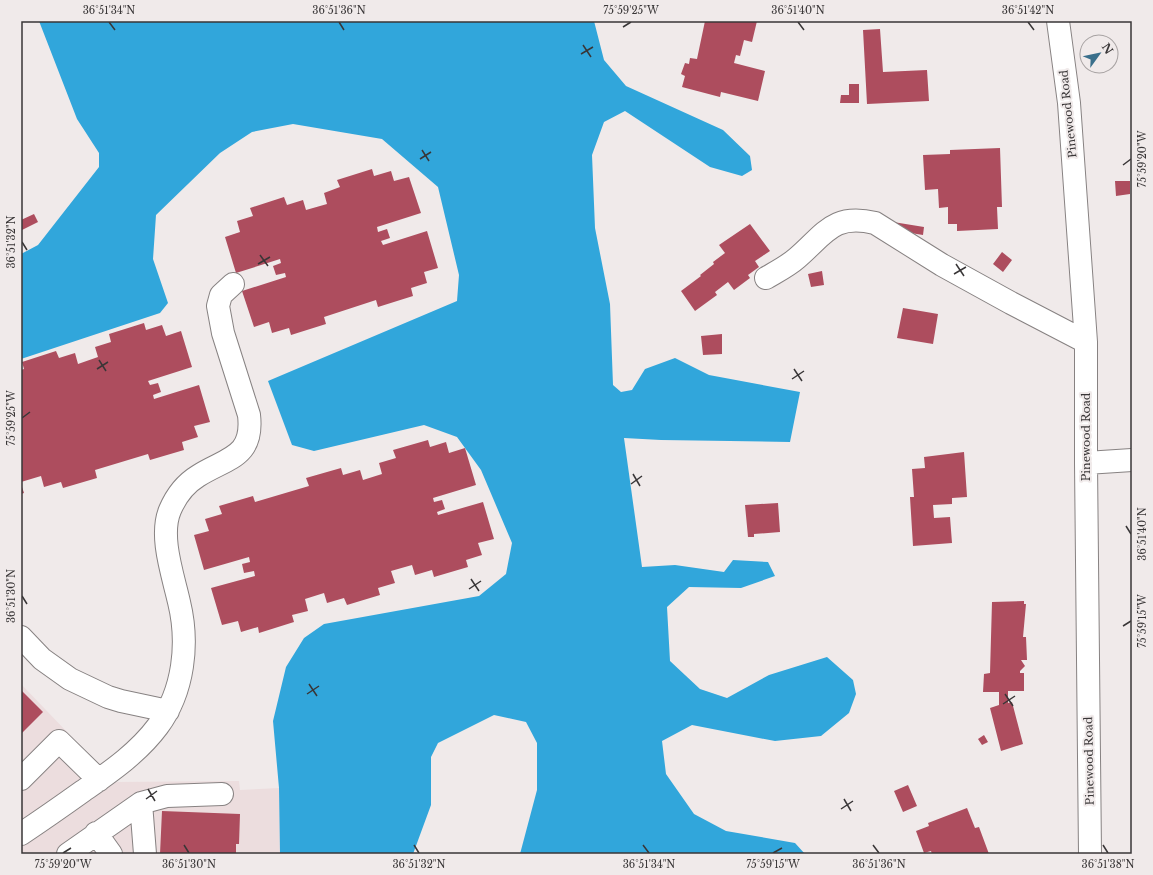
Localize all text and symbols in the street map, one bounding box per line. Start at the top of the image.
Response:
text: 36°51'34"N [83,4,135,17]
text: 36°51'36"N [312,4,366,17]
text: 75°59'25"W [603,4,659,17]
text: 36°51'40"N [771,4,825,17]
text: 36°51'42"N [1002,4,1054,17]
north arrow [1079,34,1119,74]
text: N [1099,40,1116,57]
street label: Pinewood Road [1056,69,1080,159]
text: 75°59'20"W [1136,130,1149,187]
text: 36°51'32"N [5,215,18,269]
text: 75°59'25"W [5,390,18,446]
street label: Pinewood Road [1079,392,1093,481]
text: 36°51'40"N [1136,507,1149,561]
text: 36°51'30"N [5,569,18,623]
text: 75°59'15"W [1136,594,1149,648]
street label: Pinewood Road [1081,716,1097,805]
text: 75°59'20"W [35,858,92,871]
text: 36°51'30"N [162,858,216,871]
text: 36°51'32"N [392,858,446,871]
text: 36°51'34"N [623,858,675,871]
text: 75°59'15"W [746,858,800,871]
text: 36°51'36"N [852,858,906,871]
text: 36°51'38"N [1081,858,1135,871]

